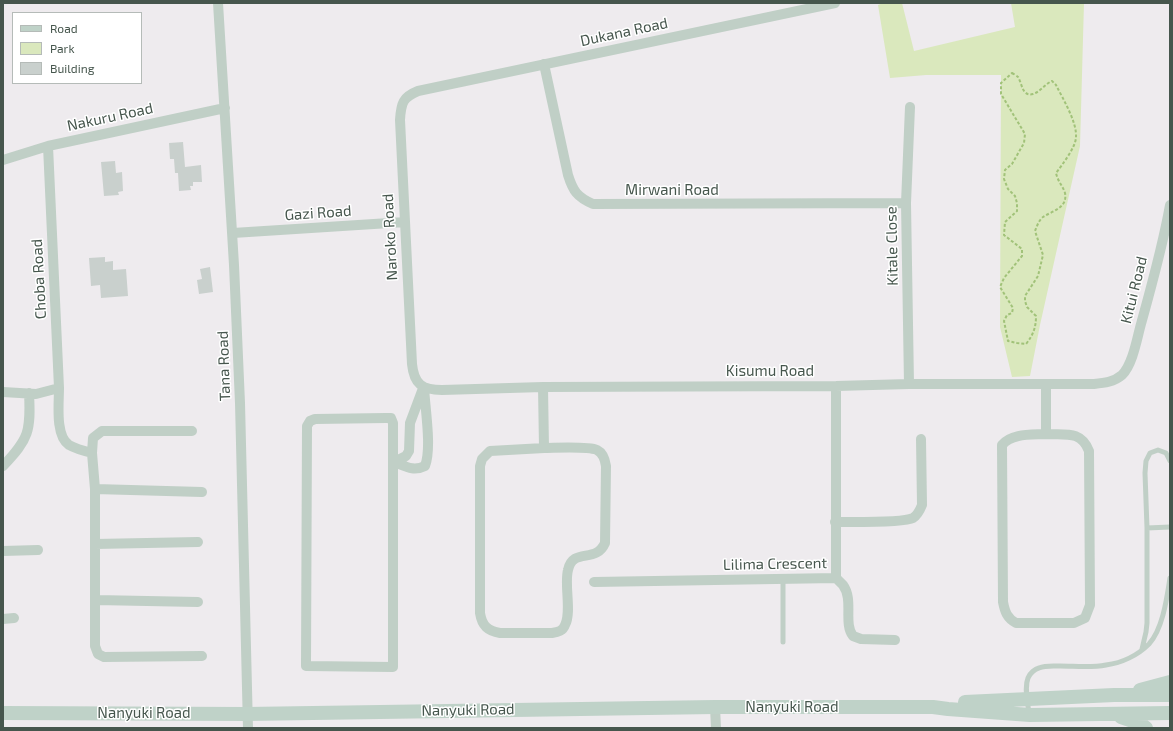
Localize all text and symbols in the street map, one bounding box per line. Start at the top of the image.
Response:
legend [12,12,142,84]
street label: Dukana Road [578,14,670,50]
text: Road [50,21,78,35]
text: Park [50,41,75,55]
text: Building [50,61,94,75]
street label: Nakuru Road [65,99,155,135]
street label: Mirwani Road [625,181,719,199]
street label: Naroko Road [379,193,401,281]
street label: Gazi Road [284,202,352,224]
street label: Kitale Close [882,206,902,286]
street label: Choba Road [28,238,50,320]
street label: Kitui Road [1117,255,1151,325]
street label: Tana Road [214,331,234,401]
street label: Kisumu Road [726,362,814,380]
street label: Lilima Crescent [723,554,827,574]
street label: Nanyuki Road [745,698,839,716]
street label: Nanyuki Road [421,700,515,720]
street label: Nanyuki Road [97,704,191,722]

